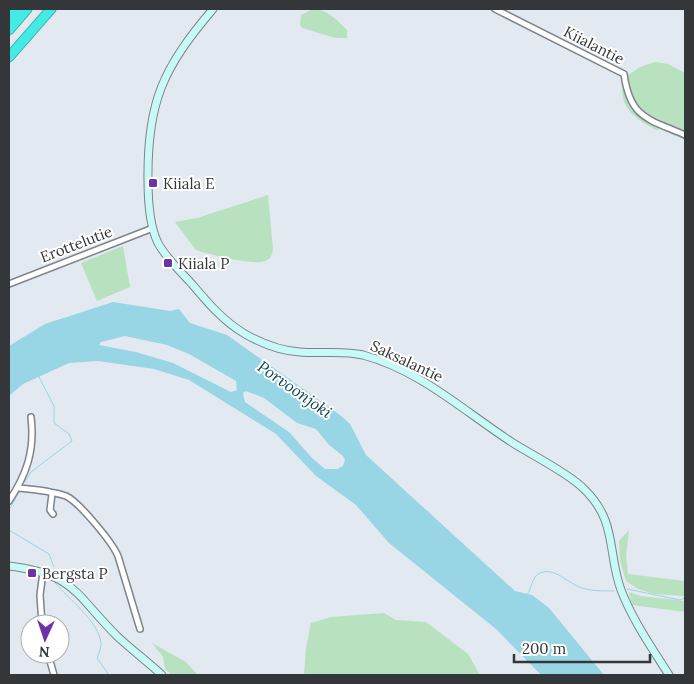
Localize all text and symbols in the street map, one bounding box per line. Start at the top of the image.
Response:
street label: Kiialantie [561,22,627,68]
place label: Kiiala E [163,174,215,193]
marker: Kiiala E [147,177,159,189]
street label: Erottelutie [37,222,115,266]
place label: Kiiala P [178,254,229,273]
marker: Kiiala P [162,257,174,269]
street label: Saksalantie [368,336,446,386]
water label: Porvoonjoki [254,356,336,422]
place label: Bergsta P [42,564,108,583]
marker: Bergsta P [26,567,38,579]
north arrow [20,614,70,664]
scale bar [514,632,650,664]
text: 200 m [522,639,566,658]
text: N [38,643,50,661]

